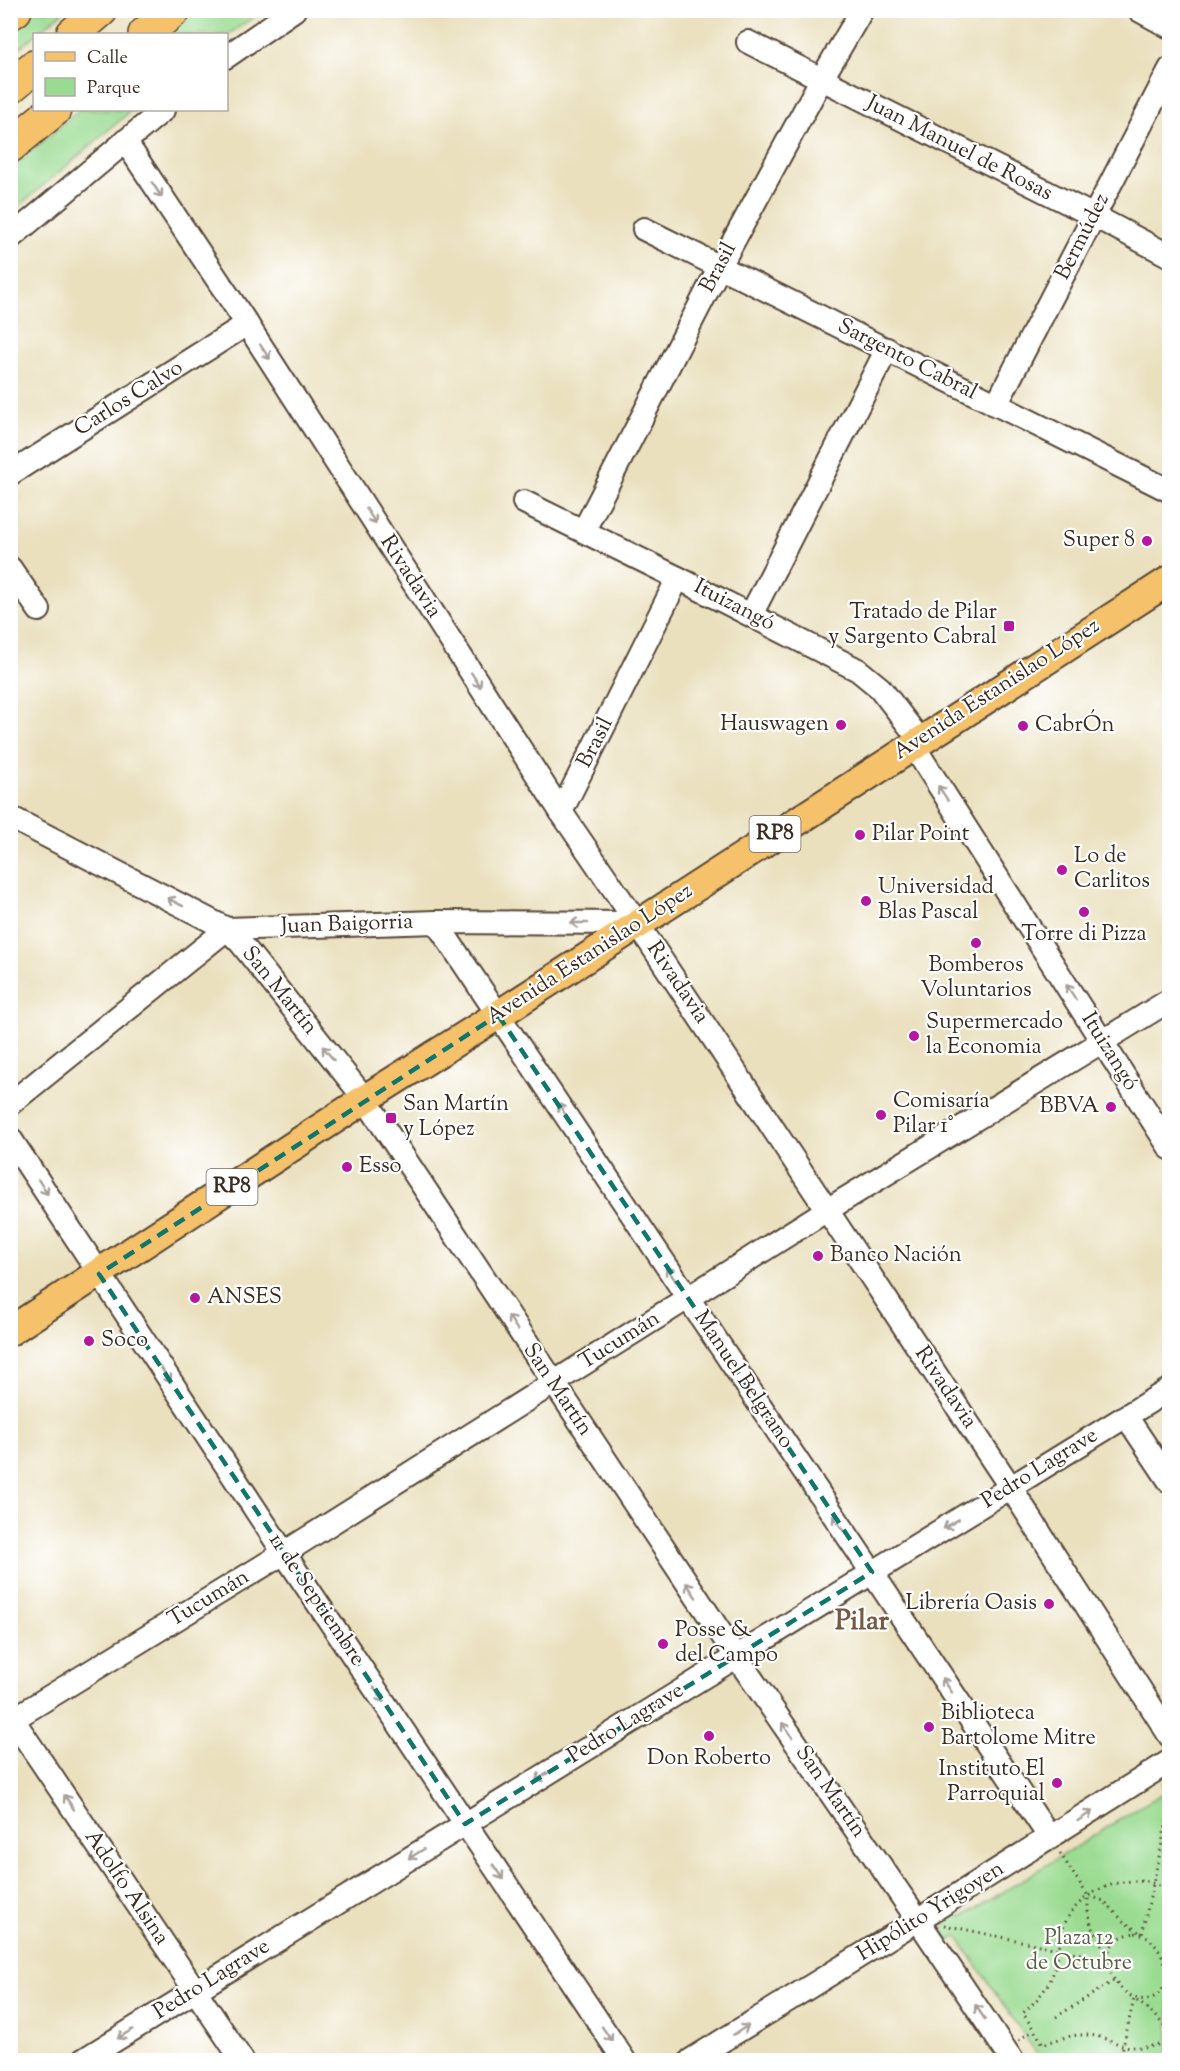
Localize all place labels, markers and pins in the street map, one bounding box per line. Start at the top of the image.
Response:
place label: Super 8 [1063,525,1135,557]
marker: Super 8 [1140,534,1154,548]
place label: Tratado de Pilar y Sargento Cabral [828,597,997,654]
marker: Tratado de Pilar y Sargento Cabral [1002,619,1016,633]
place label: Hauswagen [720,709,829,741]
place label: CabrÓn [1035,709,1114,742]
marker: Hauswagen [834,718,848,732]
marker: CabrÓn [1016,719,1030,733]
place label: Pilar Point [872,819,970,851]
marker: Pilar Point [853,828,867,842]
place label: Lo de Carlitos [1074,841,1150,898]
marker: Lo de Carlitos [1055,863,1069,877]
place label: Universidad Blas Pascal [878,872,994,929]
marker: Universidad Blas Pascal [859,894,873,908]
marker: Torre di Pizza [1077,905,1091,919]
place label: Torre di Pizza [1021,919,1147,951]
marker: Bomberos Voluntarios [969,936,983,950]
place label: Bomberos Voluntarios [920,950,1032,1007]
place label: Supermercado la Economia [926,1007,1063,1064]
marker: Supermercado la Economia [907,1029,921,1043]
place label: Comisaría Pilar 1° [893,1086,990,1143]
place label: San Martín y López [403,1089,509,1146]
place label: BBVA [1039,1091,1099,1123]
marker: BBVA [1104,1100,1118,1114]
marker: Comisaría Pilar 1° [874,1108,888,1122]
marker: San Martín y López [384,1111,398,1125]
place label: Esso [359,1151,402,1183]
marker: Esso [340,1160,354,1174]
place label: Banco Nación [830,1240,962,1272]
marker: Banco Nación [811,1249,825,1263]
place label: ANSES [207,1282,282,1314]
marker: ANSES [188,1291,202,1305]
place label: Soco [101,1325,148,1357]
marker: Soco [82,1334,96,1348]
place label: Librería Oasis [905,1588,1037,1620]
marker: Librería Oasis [1042,1597,1056,1611]
place label: Posse & del Campo [675,1615,778,1672]
marker: Posse & del Campo [656,1637,670,1651]
place label: Biblioteca Bartolome Mitre [941,1698,1096,1755]
marker: Biblioteca Bartolome Mitre [922,1720,936,1734]
marker: Don Roberto [702,1729,716,1743]
place label: Don Roberto [647,1743,771,1775]
place label: Instituto El Parroquial [939,1754,1045,1811]
marker: Instituto El Parroquial [1050,1776,1064,1790]

